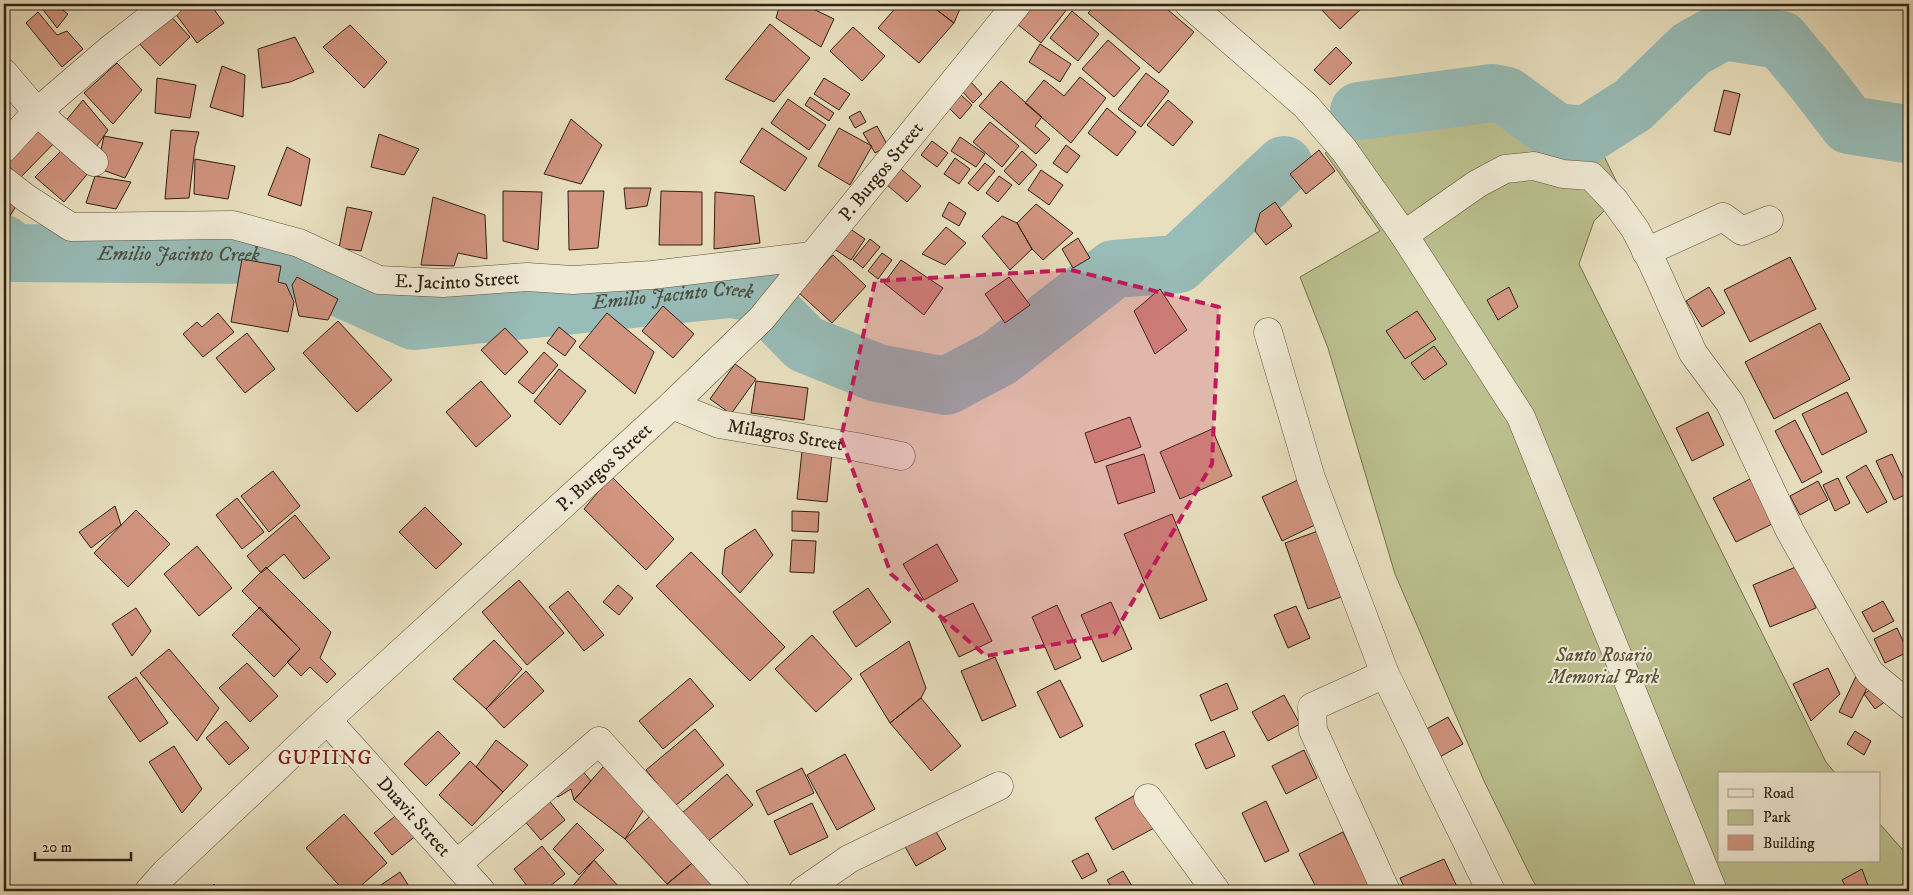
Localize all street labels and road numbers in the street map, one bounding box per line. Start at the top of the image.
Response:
street label: P. Burgos Street [834,117,928,226]
street label: E. Jacinto Street [394,266,520,295]
street label: Milagros Street [726,414,845,456]
street label: P. Burgos Street [552,418,656,516]
street label: Duavit Street [372,772,456,861]

